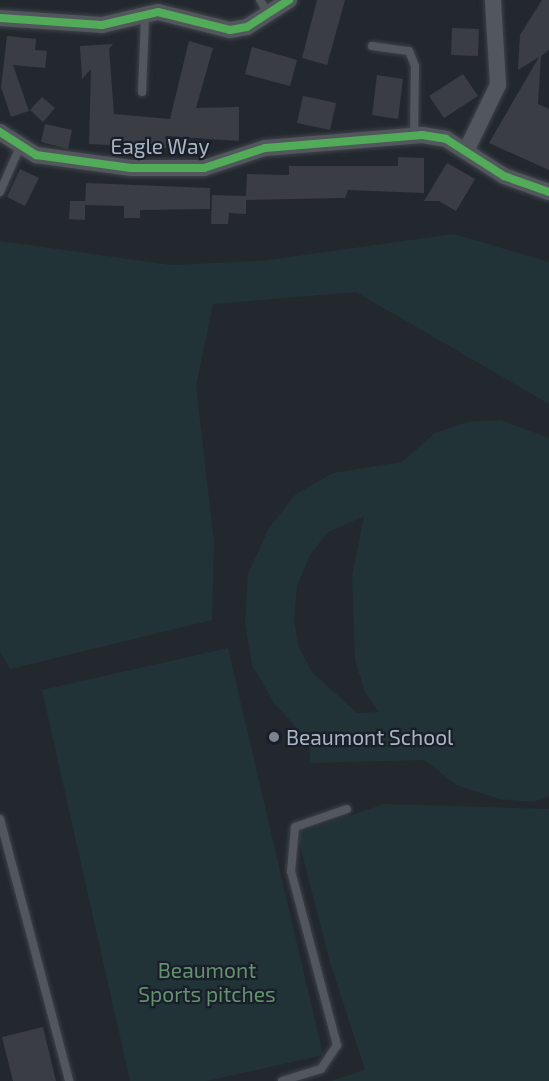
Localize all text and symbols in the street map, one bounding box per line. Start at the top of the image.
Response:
street label: Eagle Way [110,133,210,159]
place label: Beaumont School [286,724,453,750]
marker: Beaumont School [267,730,281,744]
park label: Beaumont Sports pitches [138,957,276,1007]

